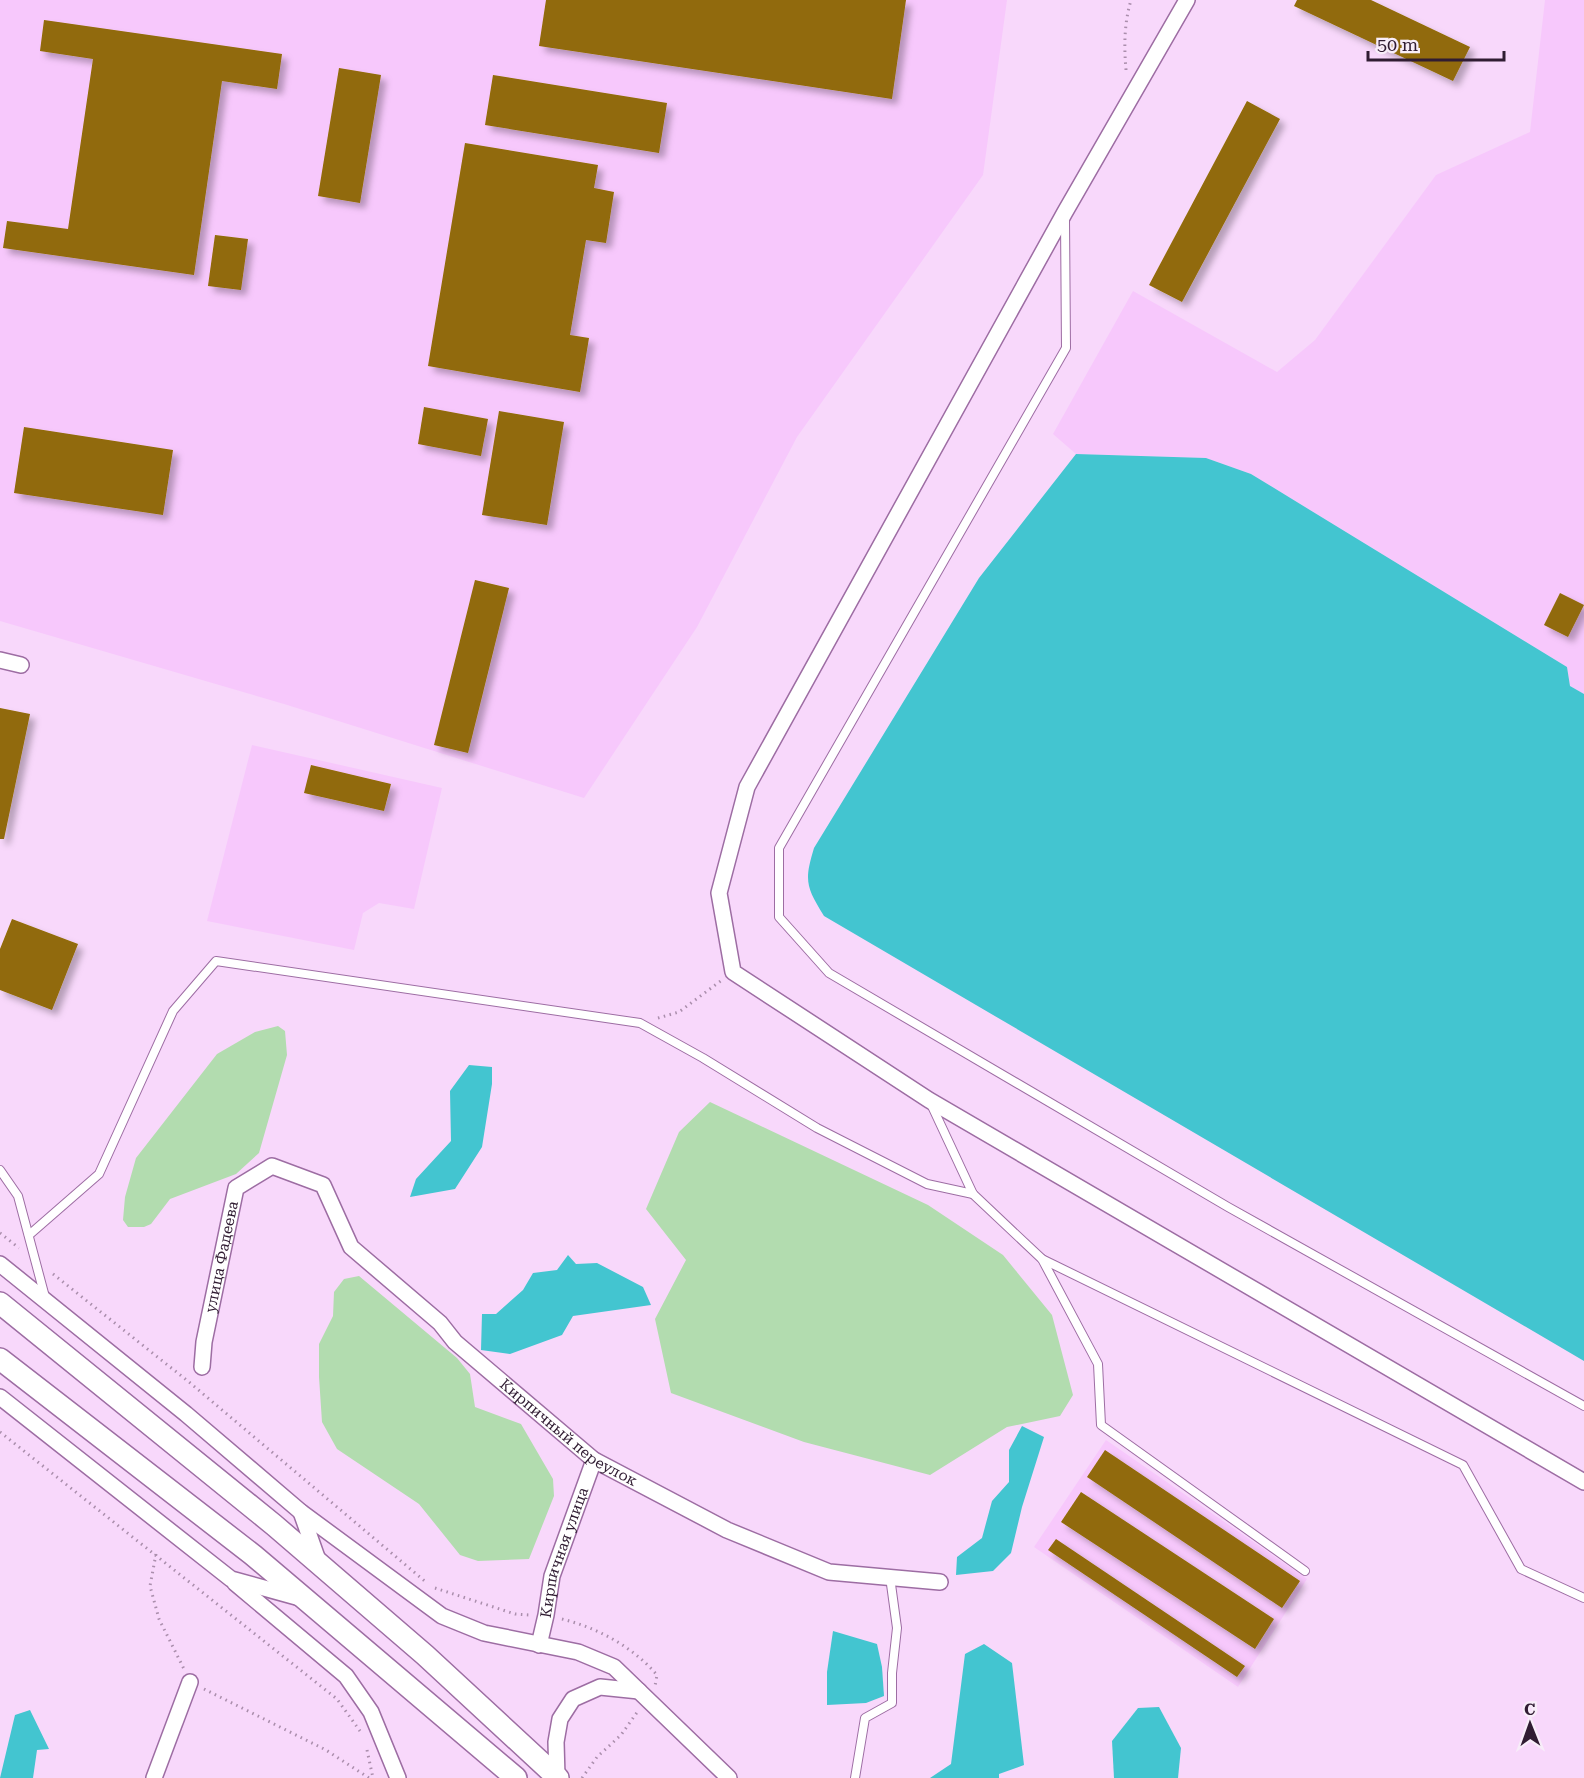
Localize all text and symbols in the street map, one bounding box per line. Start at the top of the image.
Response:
scale bar [1368,24,1504,62]
text: 50 m [1377,34,1418,55]
street label: улица Фадеева [201,1199,242,1314]
street label: Кирпичный переулок [496,1375,641,1490]
street label: Кирпичная улица [537,1485,592,1619]
north arrow [1500,1694,1560,1754]
text: С [1524,1700,1536,1719]

